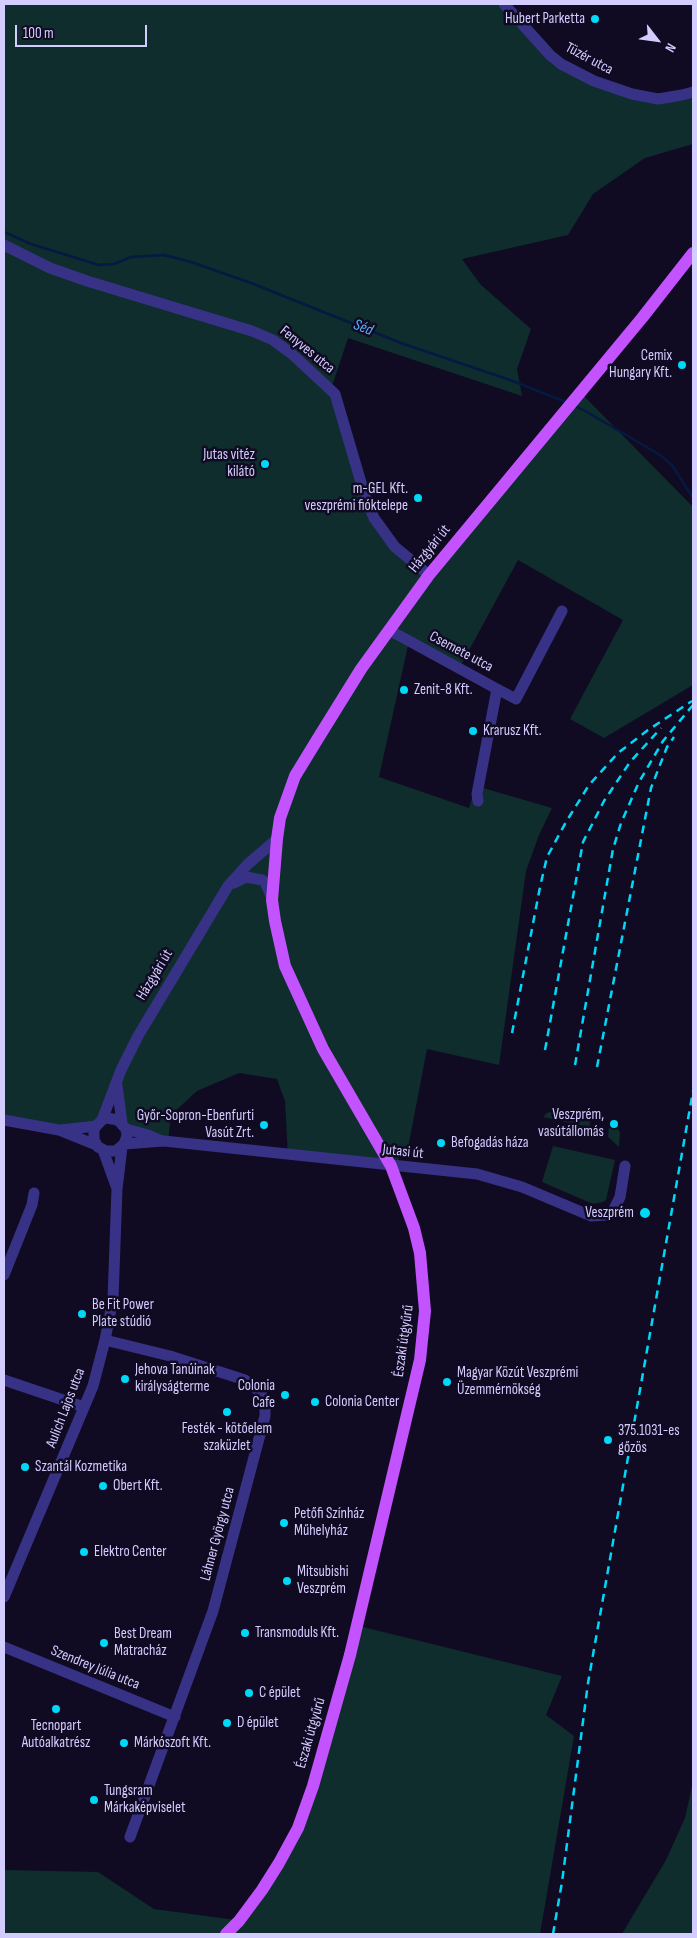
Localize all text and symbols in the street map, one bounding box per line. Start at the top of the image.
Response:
place label: Hubert Parketta [505,10,585,28]
marker: Hubert Parketta [589,13,601,25]
scale bar [18,15,150,47]
north arrow [632,15,682,65]
text: 100 m [23,24,54,43]
street label: Tüzér utca [562,39,616,79]
text: N [661,40,680,55]
water label: Séd [350,316,376,340]
street label: Fenyves utca [276,322,338,378]
place label: Cemix Hungary Kft. [609,347,672,382]
marker: Cemix Hungary Kft. [676,359,688,371]
place label: Jutas vitéz kilátó [203,446,255,481]
marker: Jutas vitéz kilátó [259,458,271,470]
place label: m-GEL Kft. veszprémi fióktelepe [305,480,408,515]
marker: m-GEL Kft. veszprémi fióktelepe [412,492,424,504]
street label: Házgyári út [405,522,455,576]
street label: Csemete utca [426,628,496,676]
place label: Zenit-8 Kft. [414,681,473,699]
marker: Zenit-8 Kft. [398,684,410,696]
place label: Krarusz Kft. [483,722,542,740]
marker: Krarusz Kft. [467,725,479,737]
street label: Házgyári út [133,946,177,1004]
place label: Veszprém, vasútállomás [538,1106,604,1141]
place label: Győr-Sopron-Ebenfurti Vasút Zrt. [137,1107,254,1142]
marker: Veszprém, vasútállomás [608,1118,620,1130]
marker: Győr-Sopron-Ebenfurti Vasút Zrt. [258,1119,270,1131]
place label: Befogadás háza [451,1134,529,1152]
marker: Befogadás háza [435,1137,447,1149]
street label: Jutasi út [382,1141,424,1163]
place label: Veszprém [585,1204,634,1222]
marker: Veszprém [638,1206,652,1220]
place label: Be Fit Power Plate stúdió [92,1296,154,1331]
street label: Északi útgyűrű [390,1304,418,1378]
marker: Be Fit Power Plate stúdió [76,1308,88,1320]
place label: Jehova Tanúinak királyságterme [135,1361,215,1396]
place label: Magyar Közút Veszprémi Üzemmérnökség [457,1364,578,1399]
street label: Aulich Lajos utca [43,1366,89,1450]
marker: Jehova Tanúinak királyságterme [119,1373,131,1385]
marker: Magyar Közút Veszprémi Üzemmérnökség [441,1376,453,1388]
place label: Colonia Cafe [238,1377,275,1412]
marker: Colonia Cafe [279,1389,291,1401]
place label: Colonia Center [325,1393,399,1411]
marker: Colonia Center [309,1396,321,1408]
marker: Festék - kötőelem szaküzlet [221,1406,233,1418]
place label: Festék - kötőelem szaküzlet [182,1420,272,1455]
place label: 375.1031-es gőzös [618,1422,680,1457]
marker: 375.1031-es gőzös [602,1434,614,1446]
place label: Szantál Kozmetika [35,1458,127,1476]
marker: Szantál Kozmetika [19,1461,31,1473]
place label: Obert Kft. [113,1477,163,1495]
marker: Obert Kft. [97,1480,109,1492]
street label: Láhner György utca [197,1485,239,1583]
place label: Petőfi Színház Műhelyház [294,1505,364,1540]
marker: Petőfi Színház Műhelyház [278,1517,290,1529]
place label: Elektro Center [94,1543,166,1561]
marker: Elektro Center [78,1546,90,1558]
place label: Mitsubishi Veszprém [297,1563,348,1598]
marker: Mitsubishi Veszprém [281,1575,293,1587]
place label: Transmoduls Kft. [255,1624,339,1642]
place label: Best Dream Matracház [114,1625,172,1660]
marker: Transmoduls Kft. [239,1627,251,1639]
marker: Best Dream Matracház [98,1637,110,1649]
street label: Szendrey Júlia utca [48,1642,142,1694]
place label: C épület [259,1684,301,1702]
marker: C épület [243,1687,255,1699]
street label: Északi útgyűrű [292,1696,330,1770]
marker: Tecnopart Autóalkatrész [50,1703,62,1715]
place label: D épület [237,1714,279,1732]
place label: Tecnopart Autóalkatrész [22,1717,90,1752]
marker: D épület [221,1717,233,1729]
place label: Márkószoft Kft. [134,1734,211,1752]
marker: Márkószoft Kft. [118,1737,130,1749]
place label: Tungsram Márkaképviselet [104,1782,185,1817]
marker: Tungsram Márkaképviselet [88,1794,100,1806]

